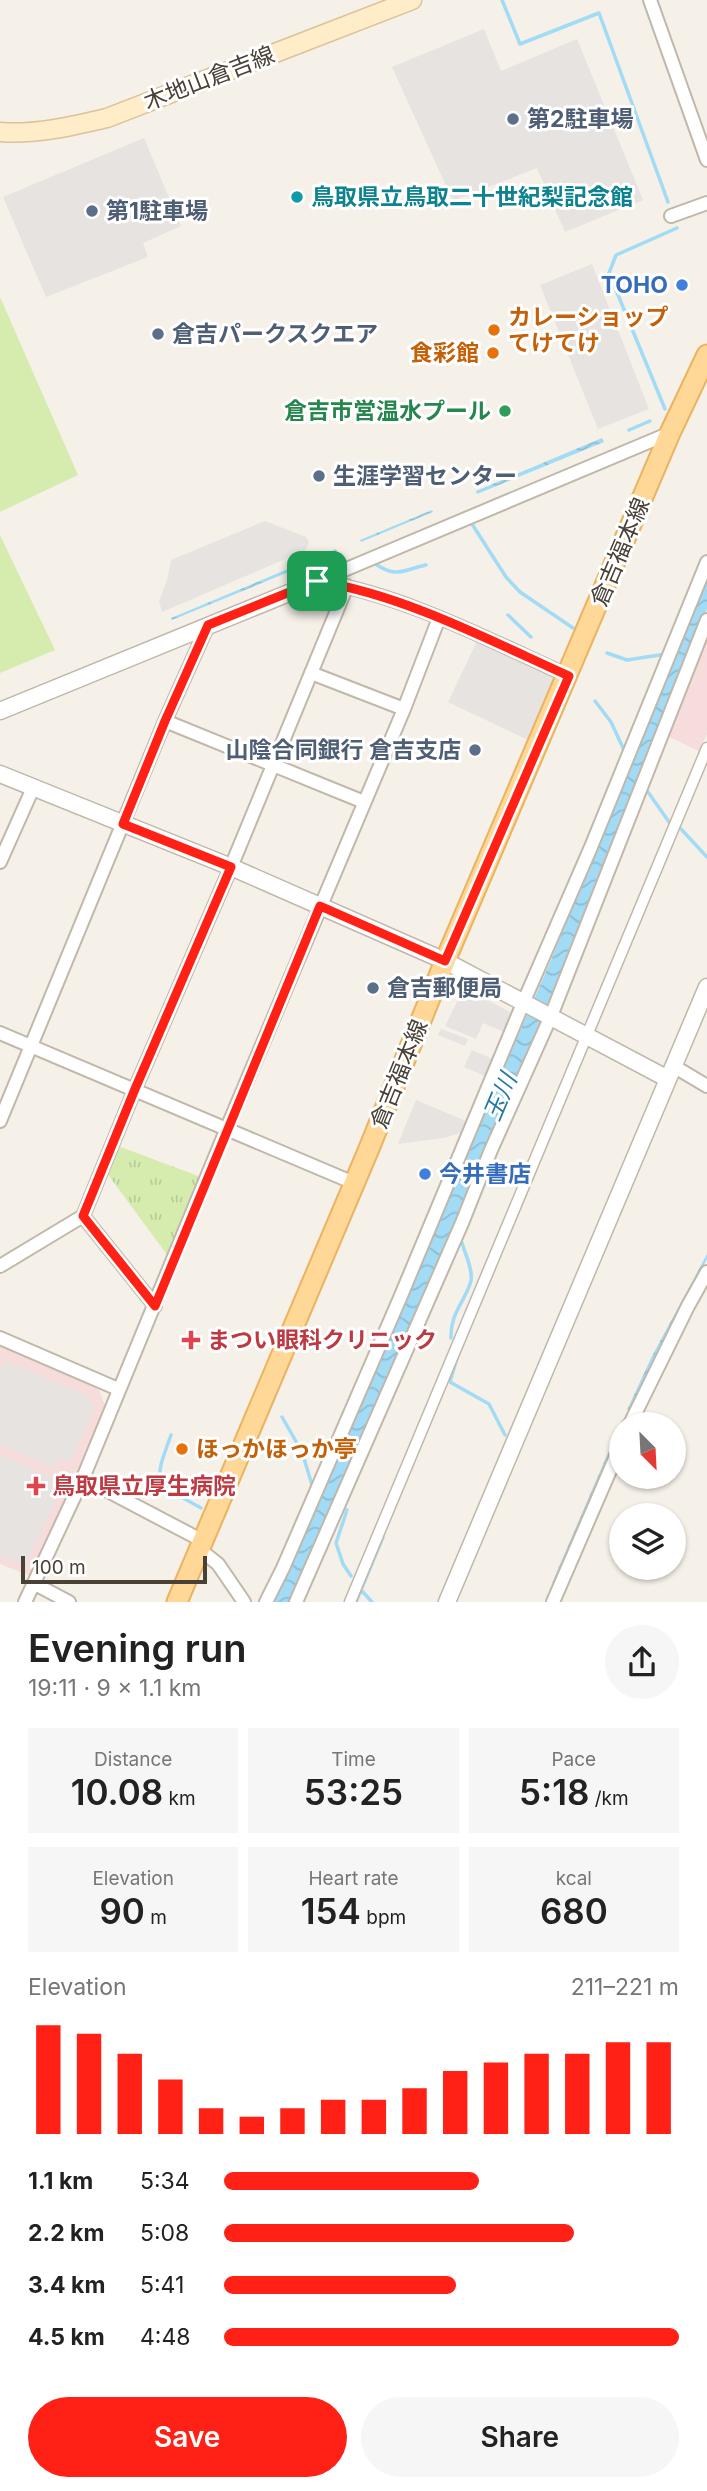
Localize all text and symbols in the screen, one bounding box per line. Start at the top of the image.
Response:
street label: 木地山倉吉線 [140,40,278,116]
place label: 第2駐車場 [527,105,634,133]
marker: 第2駐車場 [505,111,521,127]
place label: 鳥取県立鳥取二十世紀梨記念館 [311,183,633,211]
marker: 鳥取県立鳥取二十世紀梨記念館 [289,189,305,205]
place label: 第1駐車場 [106,197,208,225]
marker: 第1駐車場 [84,203,100,219]
place label: TOHO [601,271,668,299]
marker: TOHO [674,277,690,293]
place label: カレーショップ てけてけ [508,303,669,357]
place label: 倉吉パークスクエア [172,320,378,348]
marker: カレーショップ てけてけ [486,322,502,338]
marker: 倉吉パークスクエア [150,326,166,342]
place label: 食彩館 [410,339,479,367]
marker: 食彩館 [485,345,501,361]
place label: 倉吉市営温水プール [284,397,491,425]
marker: 倉吉市営温水プール [497,403,513,419]
place label: 生涯学習センター [333,462,517,490]
marker: 生涯学習センター [311,468,327,484]
street label: 倉吉福本線 [585,494,655,610]
pin [287,551,347,611]
icon: arrive [298,562,336,600]
place label: 山陰合同銀行 倉吉支店 [226,736,461,764]
marker: 山陰合同銀行 倉吉支店 [467,742,483,758]
place label: 倉吉郵便局 [387,974,502,1002]
marker: 倉吉郵便局 [365,980,381,996]
street label: 倉吉福本線 [364,1015,434,1133]
water label: 玉川 [477,1066,524,1125]
place label: 今井書店 [439,1160,531,1188]
marker: 今井書店 [417,1166,433,1182]
place label: まつい眼科クリニック [207,1326,437,1354]
marker: まつい眼科クリニック [181,1330,201,1350]
north arrow [609,1412,686,1489]
map controls [609,1412,686,1580]
place label: ほっかほっか亭 [196,1435,357,1463]
marker: ほっかほっか亭 [174,1441,190,1457]
place label: 鳥取県立厚生病院 [52,1472,236,1500]
marker: 鳥取県立厚生病院 [26,1476,46,1496]
button: layers [609,1503,686,1580]
scale bar [21,1553,206,1585]
text: 100 m [32,1556,86,1579]
text: Evening run [28,1625,246,1671]
button: share [605,1625,679,1699]
text: 19:11 · 9 × 1.1 km [28,1674,202,1702]
text: Distance [94,1748,172,1771]
text: Time [331,1748,376,1771]
text: Pace [551,1748,596,1771]
text: 10.08 [71,1771,163,1813]
text: 53:25 [304,1771,403,1813]
text: 5:18 [519,1771,589,1813]
text: km [163,1787,196,1810]
text: /km [589,1787,629,1810]
text: Elevation [92,1867,174,1890]
text: Heart rate [308,1867,398,1890]
text: kcal [556,1867,592,1890]
text: 90 [99,1890,145,1932]
text: 154 [301,1890,361,1932]
text: 680 [540,1890,608,1932]
text: m [145,1906,167,1929]
text: bpm [361,1906,406,1929]
text: Elevation [28,1973,127,2001]
text: 211–221 m [571,1973,679,2001]
text: 1.1 km [28,2167,93,2195]
text: 5:34 [140,2167,190,2195]
text: 2.2 km [28,2219,104,2247]
text: 5:08 [140,2219,189,2247]
text: 3.4 km [28,2271,105,2299]
text: 5:41 [140,2271,184,2299]
text: 4.5 km [28,2323,105,2351]
text: 4:48 [140,2323,191,2351]
button: Save [28,2397,347,2477]
button: Share [361,2397,679,2477]

